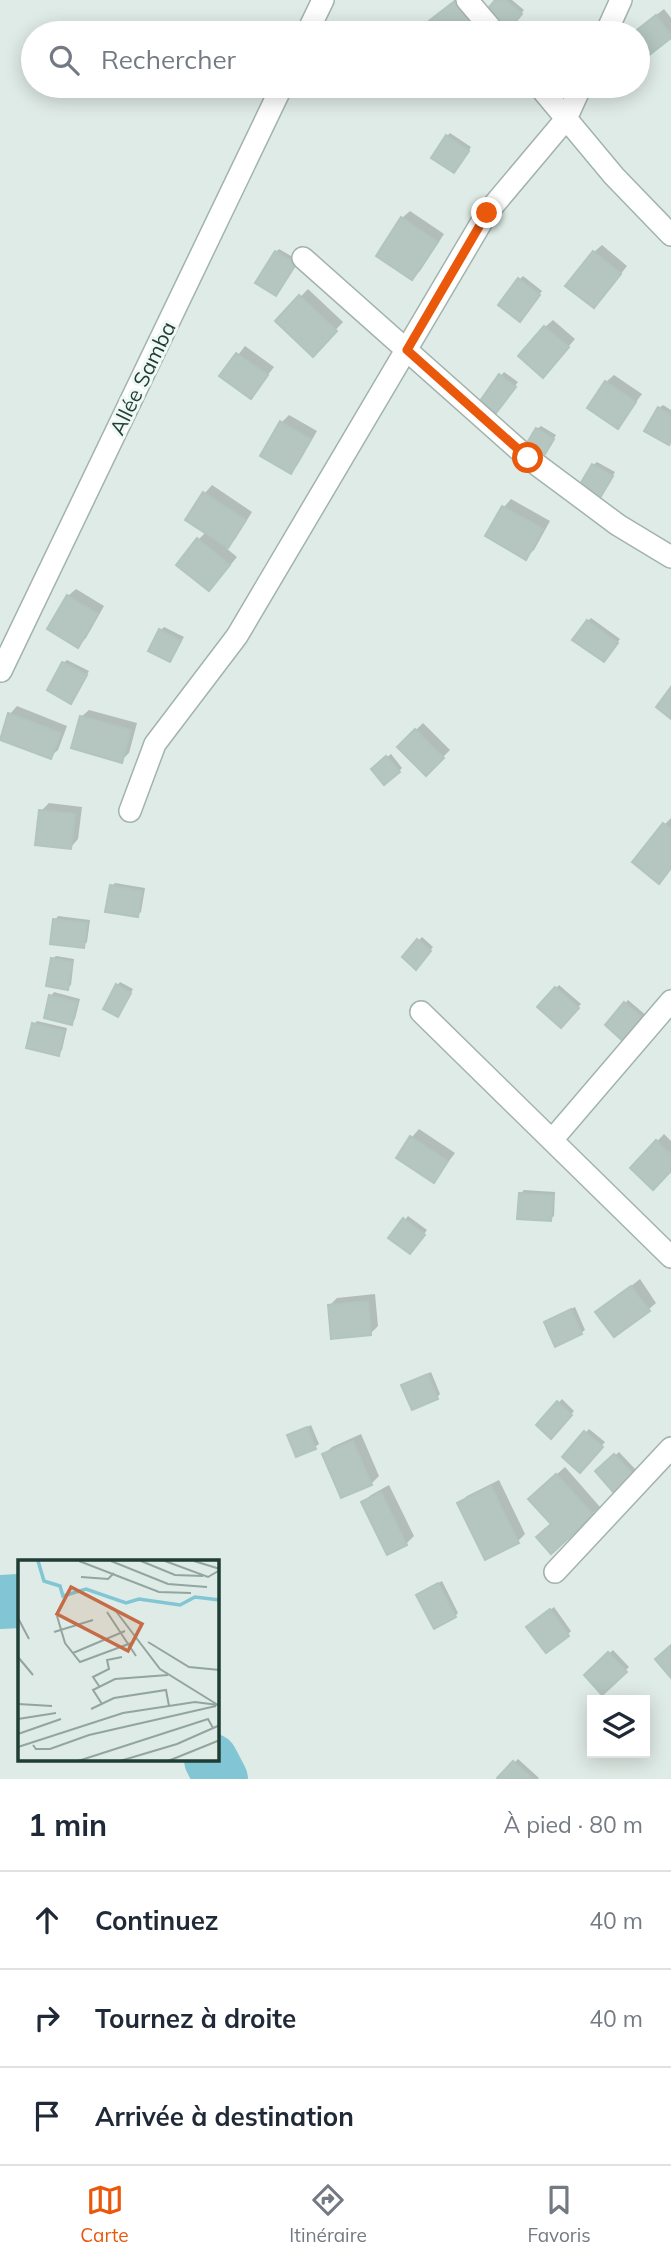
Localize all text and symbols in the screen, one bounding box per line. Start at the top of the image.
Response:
search box [21,21,650,98]
icon: search [45,41,83,79]
text: Rechercher [101,43,236,76]
route end [471,197,502,228]
street label: Allée Samba [103,317,181,439]
route start [512,442,543,473]
inset map [18,1560,219,1762]
map controls [587,1695,650,1758]
button: layers [587,1695,650,1758]
text: 1 min [28,1806,107,1844]
text: À pied · 80 m [503,1810,643,1839]
icon: ahead [28,1901,66,1939]
text: Continuez [95,1904,219,1937]
text: 40 m [589,1906,643,1935]
icon: right [28,1999,66,2037]
text: Tournez à droite [95,2002,296,2035]
text: 40 m [589,2004,643,2033]
icon: arrive [28,2097,66,2135]
text: Arrivée à destination [95,2100,354,2133]
tab: Carte [80,2181,129,2247]
tab: Itinéraire [289,2181,367,2247]
tab: Favoris [527,2181,591,2247]

